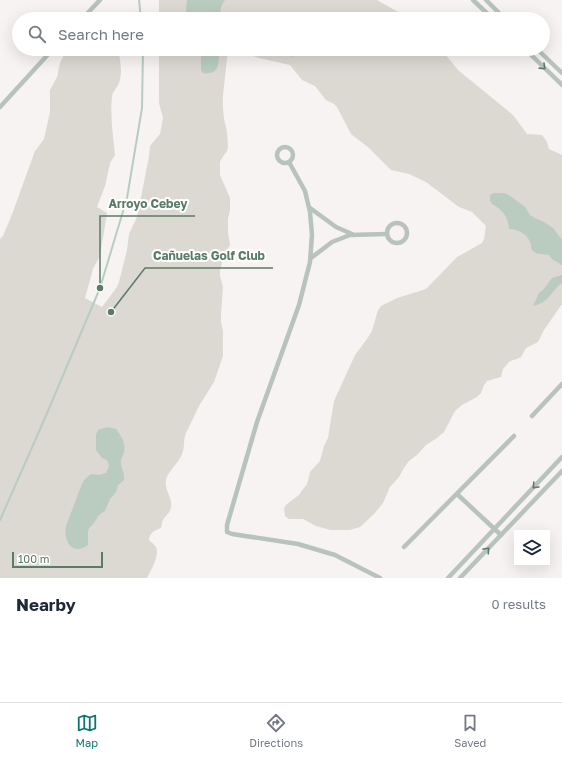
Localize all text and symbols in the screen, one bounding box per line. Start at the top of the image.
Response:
search box [12,12,550,56]
icon: search [26,23,48,45]
text: Search here [58,25,144,43]
one-way arrow [538,62,546,70]
callout: Arroyo Cebey [100,192,195,216]
text: Arroyo Cebey [109,196,188,211]
callout: Cañuelas Golf Club [145,244,273,268]
text: Cañuelas Golf Club [153,248,266,263]
one-way arrow [532,481,540,489]
map controls [514,530,550,566]
button: layers [514,530,550,566]
one-way arrow [482,547,490,555]
scale bar [12,550,103,569]
text: 100 m [18,552,49,565]
text: Nearby [16,594,76,615]
text: 0 results [491,596,546,612]
tab: Map [76,712,98,749]
tab: Directions [249,712,303,749]
tab: Saved [454,712,486,749]

